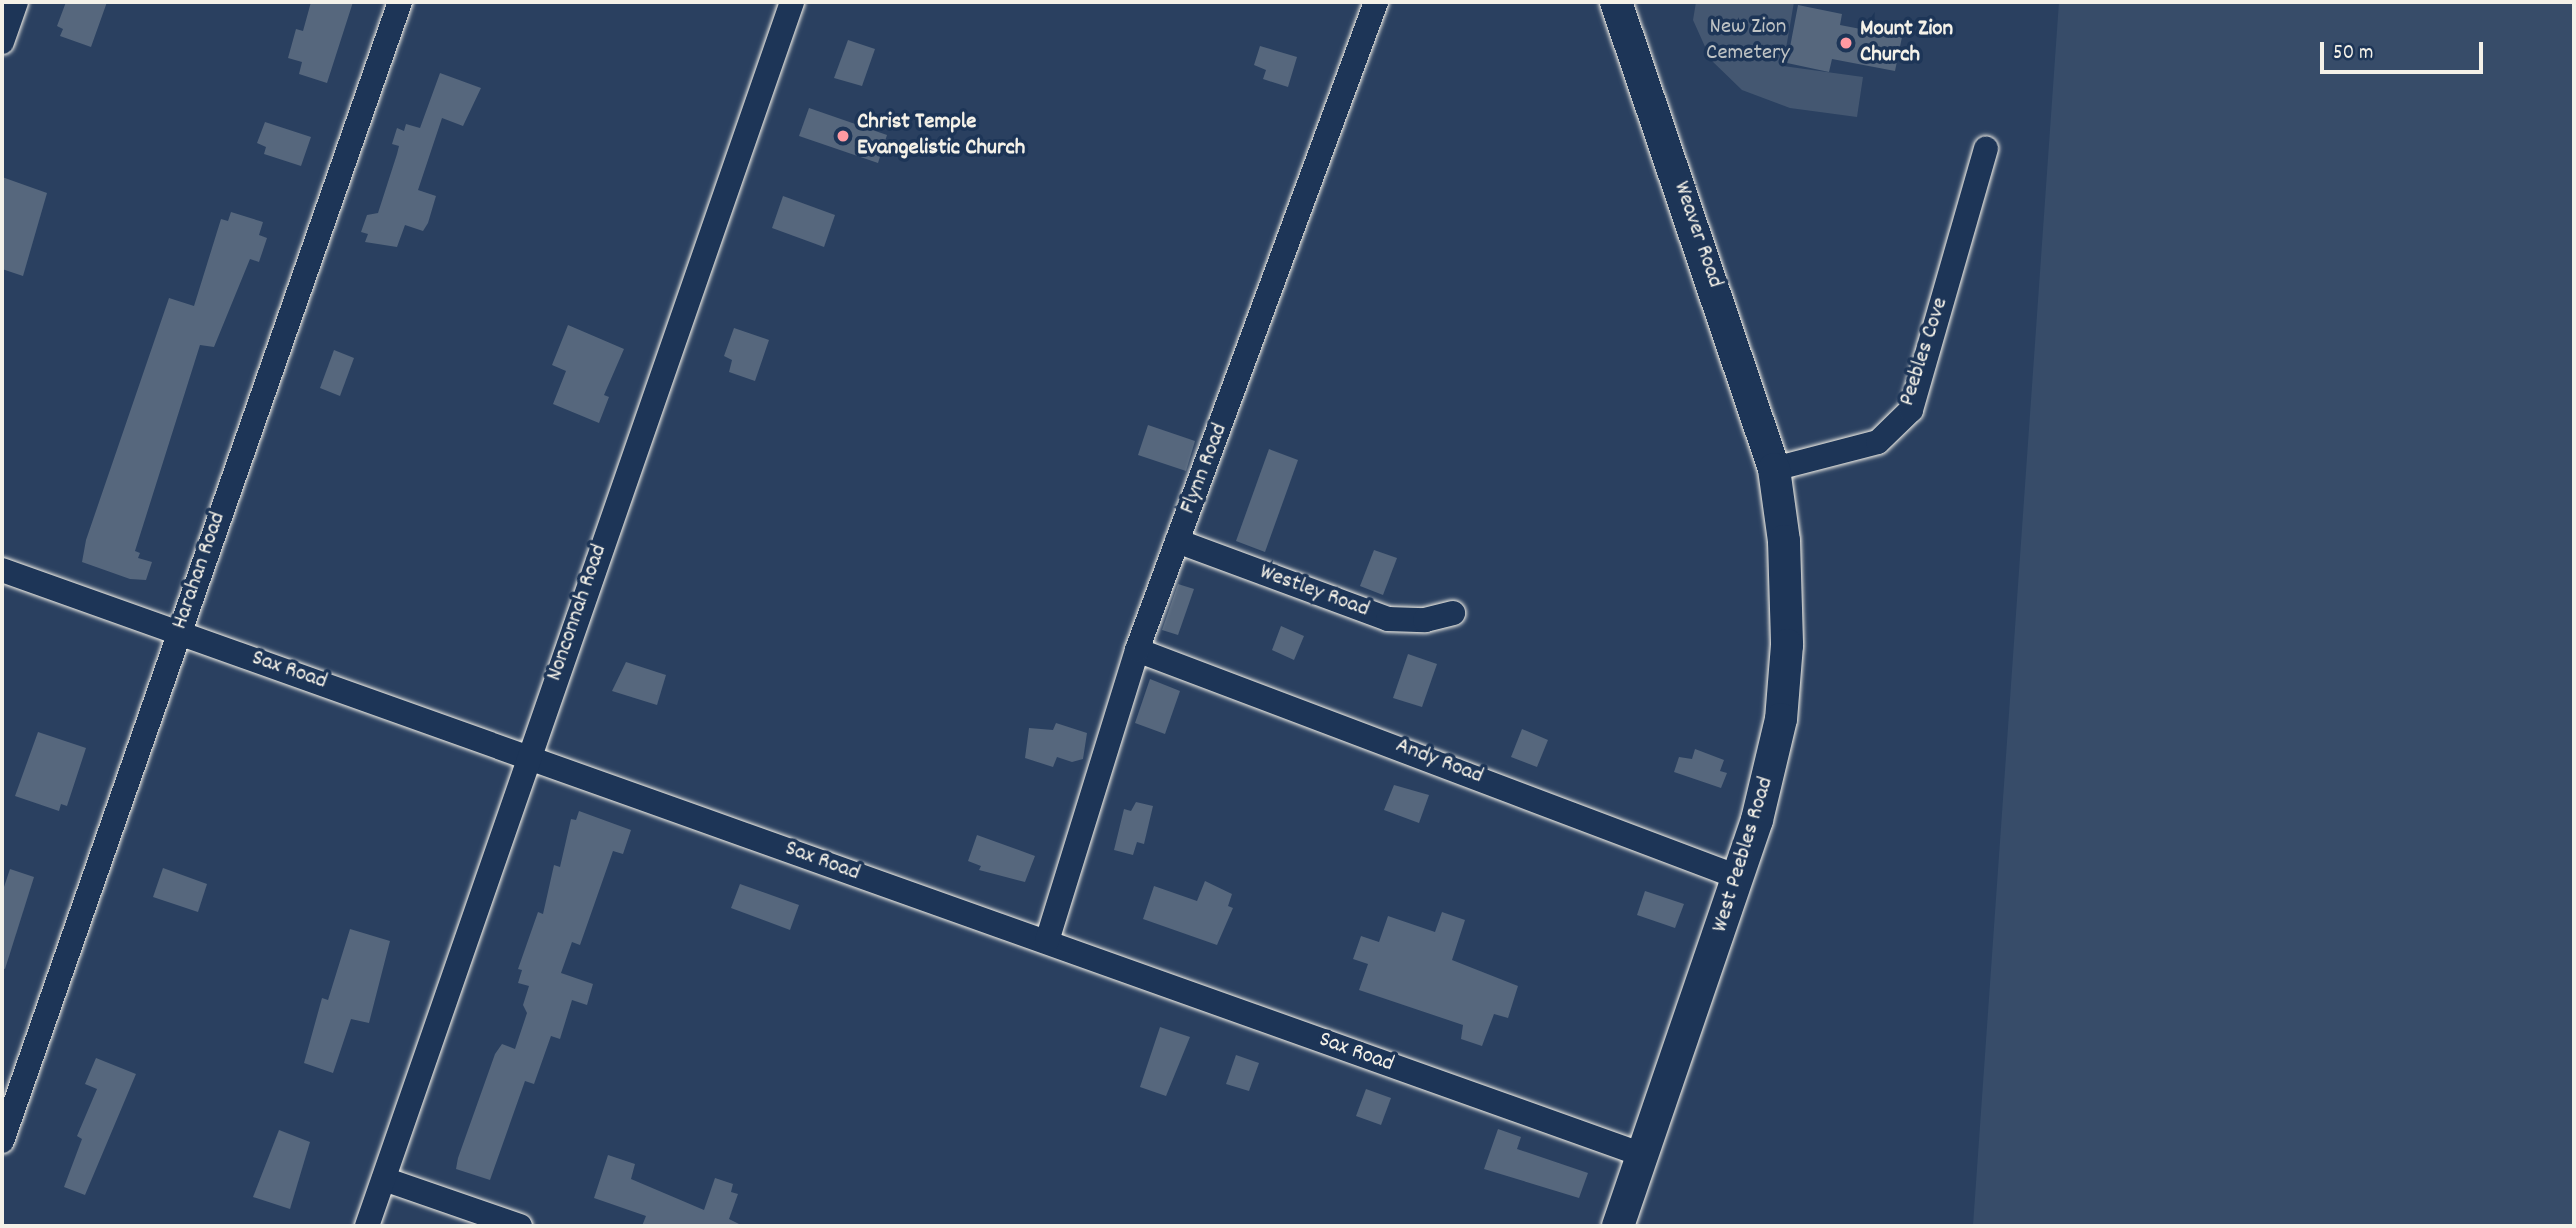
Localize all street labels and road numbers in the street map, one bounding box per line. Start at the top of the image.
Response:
street label: Weaver Road [1666,178,1728,292]
street label: Peebles Cove [1894,294,1956,410]
street label: Flynn Road [1175,420,1235,518]
street label: Harahan Road [167,509,233,633]
street label: Nonconnah Road [542,541,614,685]
street label: Westley Road [1255,559,1373,625]
street label: Sax Road [248,645,330,697]
street label: Andy Road [1391,733,1487,791]
street label: West Peebles Road [1707,774,1781,936]
street label: Sax Road [781,836,863,888]
street label: Sax Road [1315,1027,1397,1079]

